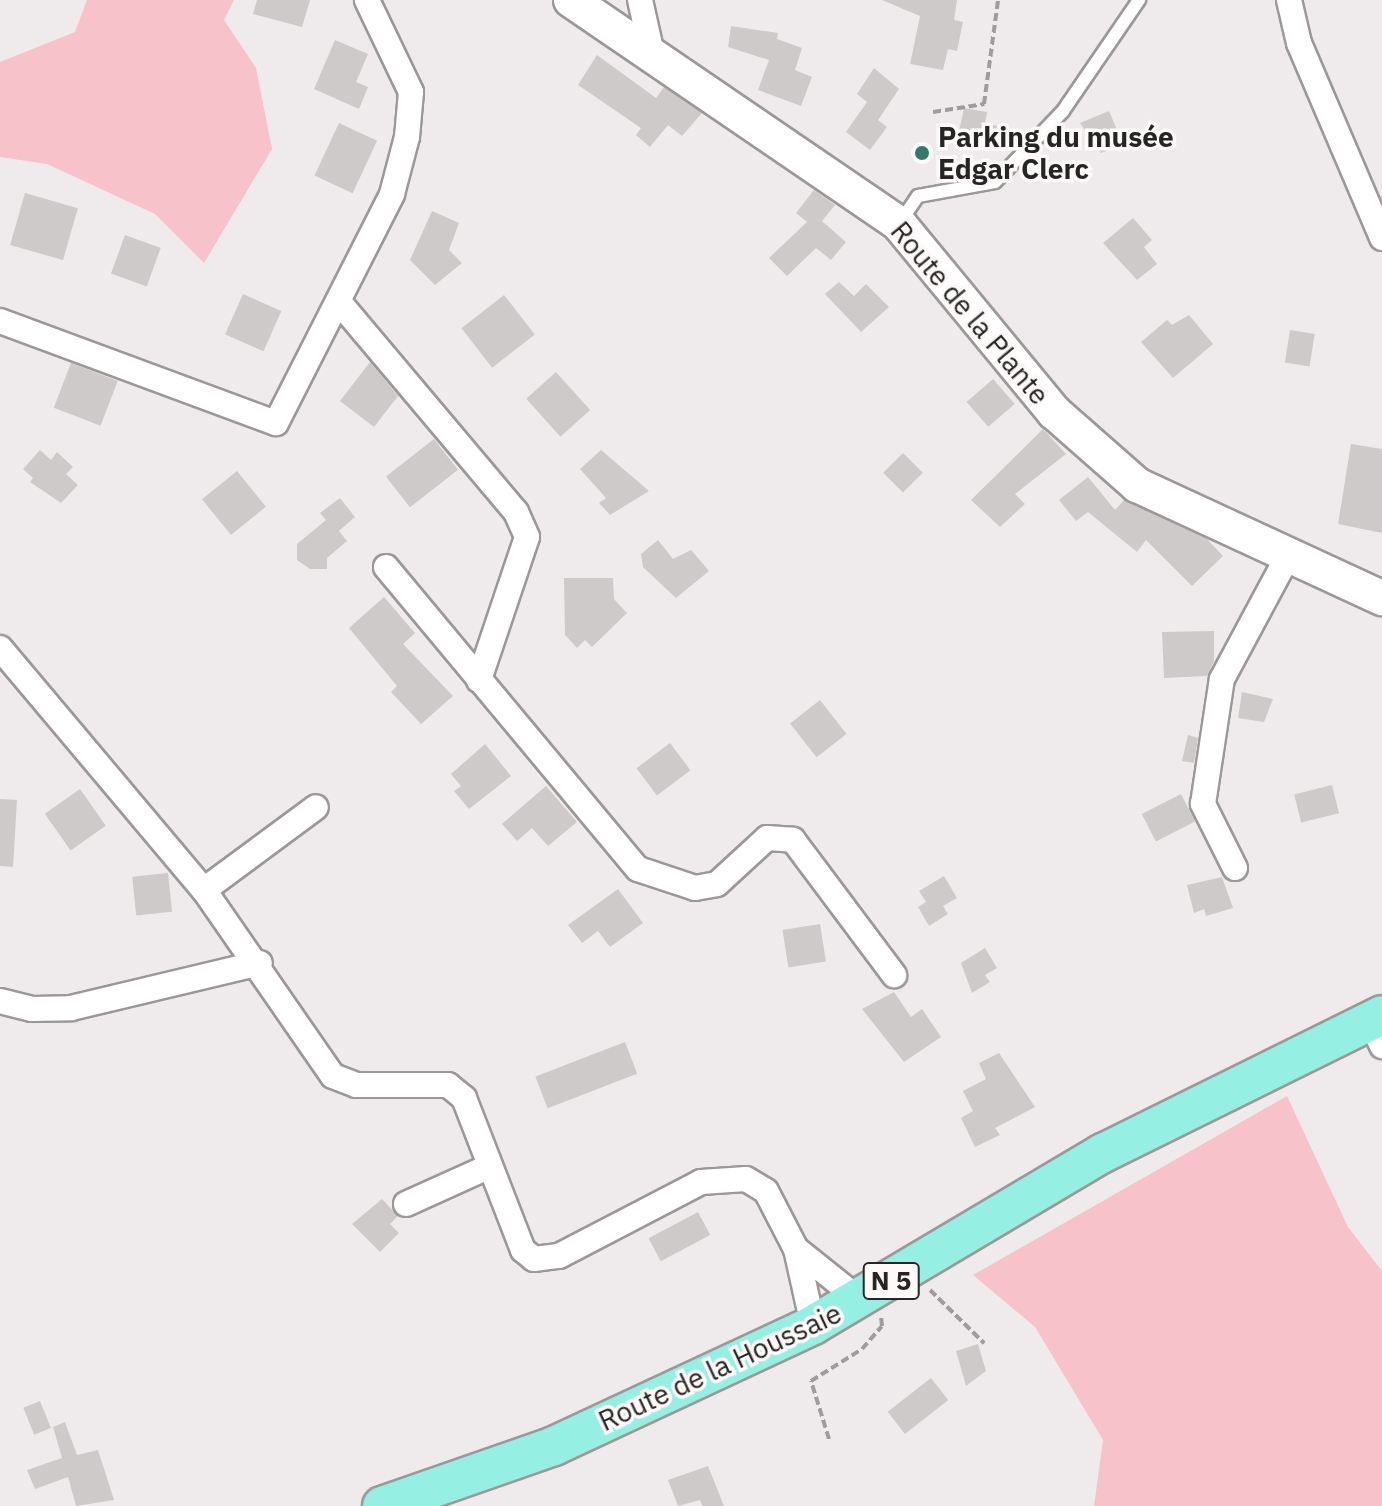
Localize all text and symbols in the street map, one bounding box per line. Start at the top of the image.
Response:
place label: Parking du musée Edgar Clerc [938,120,1174,186]
marker: Parking du musée Edgar Clerc [913,144,931,162]
street label: Route de la Plante [884,215,1056,411]
road number: N 5 [861,1259,921,1303]
street label: Route de la Houssaie [593,1296,847,1438]

